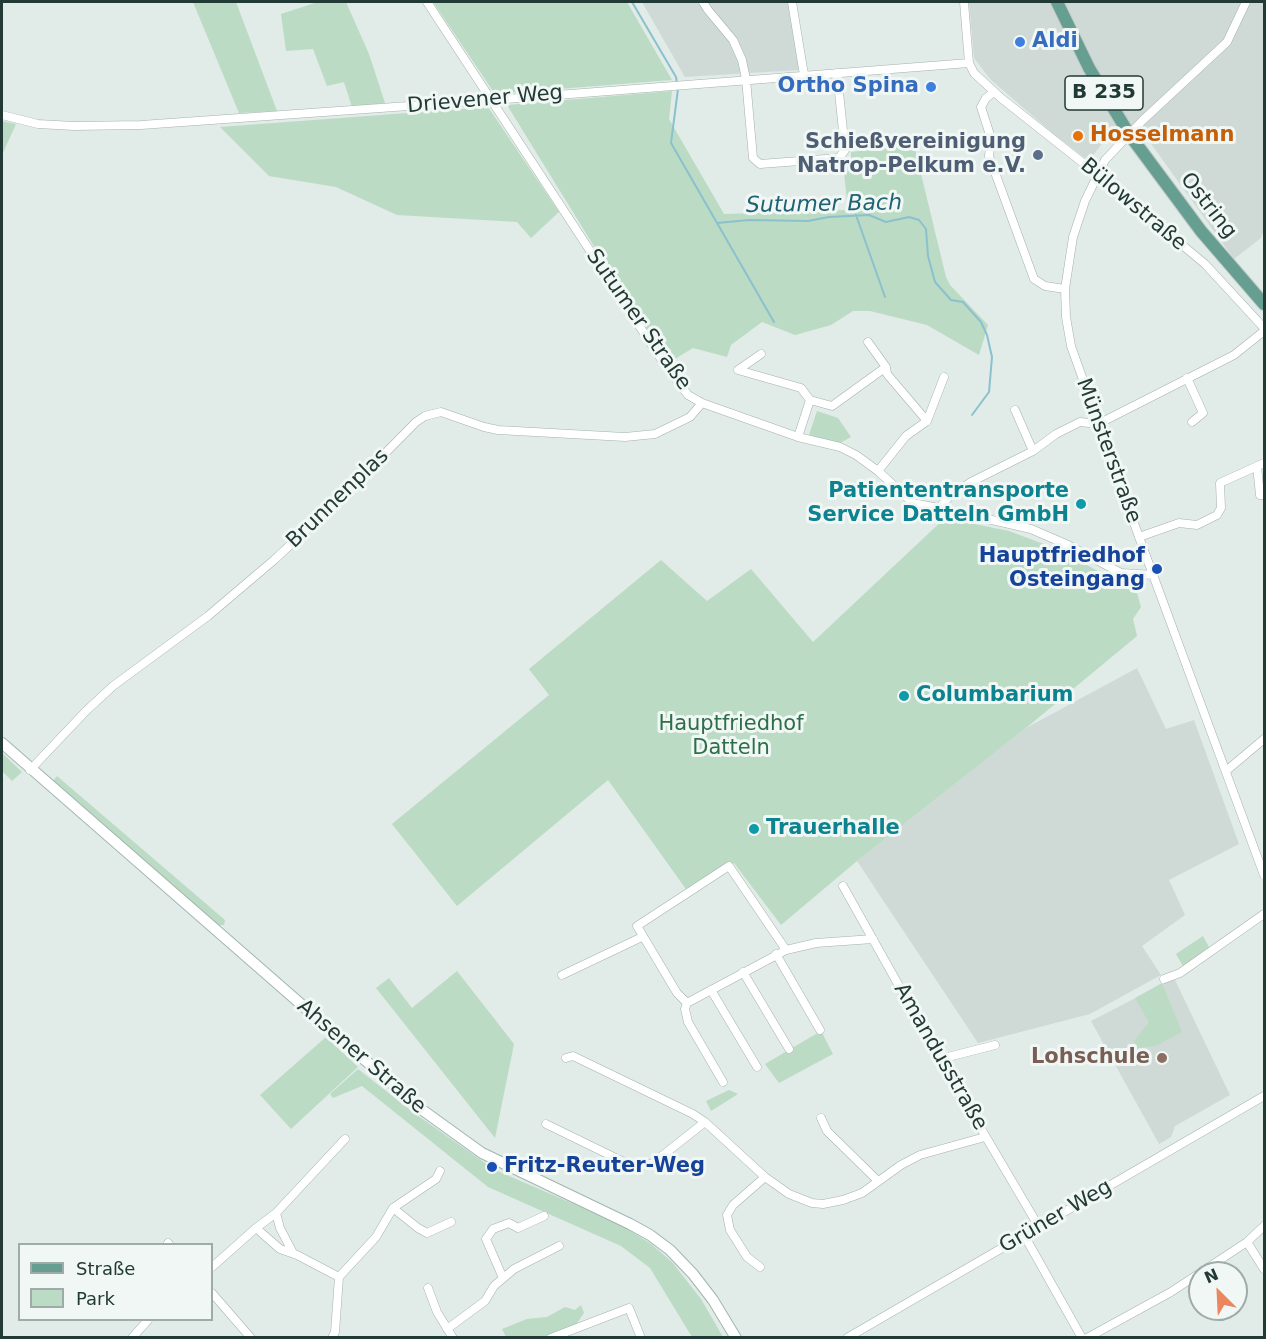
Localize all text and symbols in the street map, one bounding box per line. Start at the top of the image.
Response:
place label: Aldi [1032,29,1078,55]
marker: Aldi [1013,35,1027,49]
place label: Ortho Spina [778,74,919,100]
road number: B 235 [1065,76,1143,110]
marker: Ortho Spina [924,80,938,94]
street label: Drievener Weg [406,81,564,119]
place label: Hosselmann [1090,123,1234,149]
marker: Hosselmann [1071,129,1085,143]
place label: Schießvereinigung Natrop-Pelkum e.V. [797,130,1026,180]
marker: Schießvereinigung Natrop-Pelkum e.V. [1031,148,1045,162]
street label: Bülowstraße [1075,153,1191,257]
street label: Ostring [1174,168,1242,244]
water label: Sutumer Bach [746,190,902,220]
street label: Sutumer Straße [580,245,696,395]
street label: Münsterstraße [1070,375,1146,527]
street label: Brunnenplas [282,444,394,554]
place label: Patiententransporte Service Datteln GmbH [807,479,1069,529]
marker: Patiententransporte Service Datteln GmbH [1074,497,1088,511]
place label: Hauptfriedhof Osteingang [979,544,1145,594]
marker: Hauptfriedhof Osteingang [1150,562,1164,576]
place label: Columbarium [916,683,1073,709]
marker: Columbarium [897,689,911,703]
park label: Hauptfriedhof Datteln [658,712,804,762]
place label: Trauerhalle [766,816,900,842]
marker: Trauerhalle [747,822,761,836]
street label: Amandusstraße [888,979,992,1135]
street label: Ahsener Straße [291,994,431,1120]
place label: Lohschule [1031,1045,1150,1071]
marker: Lohschule [1155,1051,1169,1065]
place label: Fritz-Reuter-Weg [504,1154,705,1180]
marker: Fritz-Reuter-Weg [485,1160,499,1174]
street label: Grüner Weg [995,1175,1117,1259]
legend [18,1243,213,1321]
text: Straße [76,1258,135,1279]
north arrow [1188,1261,1248,1321]
text: N [1201,1265,1221,1287]
text: Park [76,1288,115,1309]

